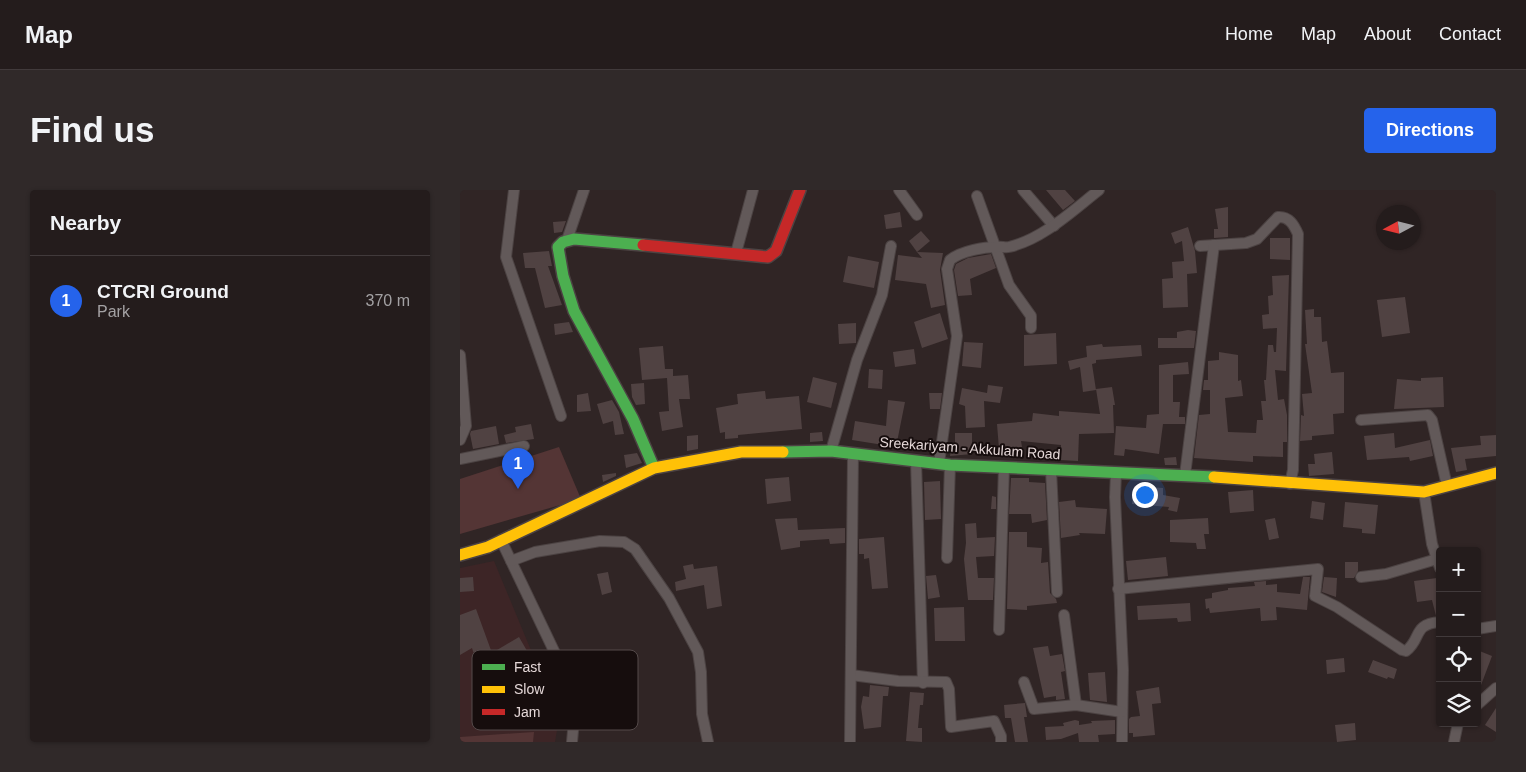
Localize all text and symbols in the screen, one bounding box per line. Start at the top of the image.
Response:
text: Map [25,21,73,48]
text: Home [1225,24,1273,44]
text: Map [1301,24,1336,44]
text: About [1364,24,1411,44]
text: Contact [1439,24,1501,44]
button: Directions [1364,108,1496,153]
text: Find us [30,110,154,149]
north arrow [1376,205,1421,250]
text: Nearby [50,211,121,234]
text: CTCRI Ground [97,281,229,302]
text: 1 [62,292,70,309]
text: 370 m [366,292,410,309]
text: Park [97,303,130,320]
street label: Sreekariyam - Akkulam Road [879,434,1061,462]
pin: 1 [502,448,534,489]
your location [1132,482,1158,508]
map controls [1436,547,1481,727]
button: + [1436,547,1481,592]
button: − [1436,592,1481,637]
button: locate [1436,637,1481,682]
legend [472,650,638,730]
text: Fast [514,659,541,675]
text: Slow [514,681,545,697]
button: layers [1436,682,1481,727]
text: Jam [514,704,540,720]

